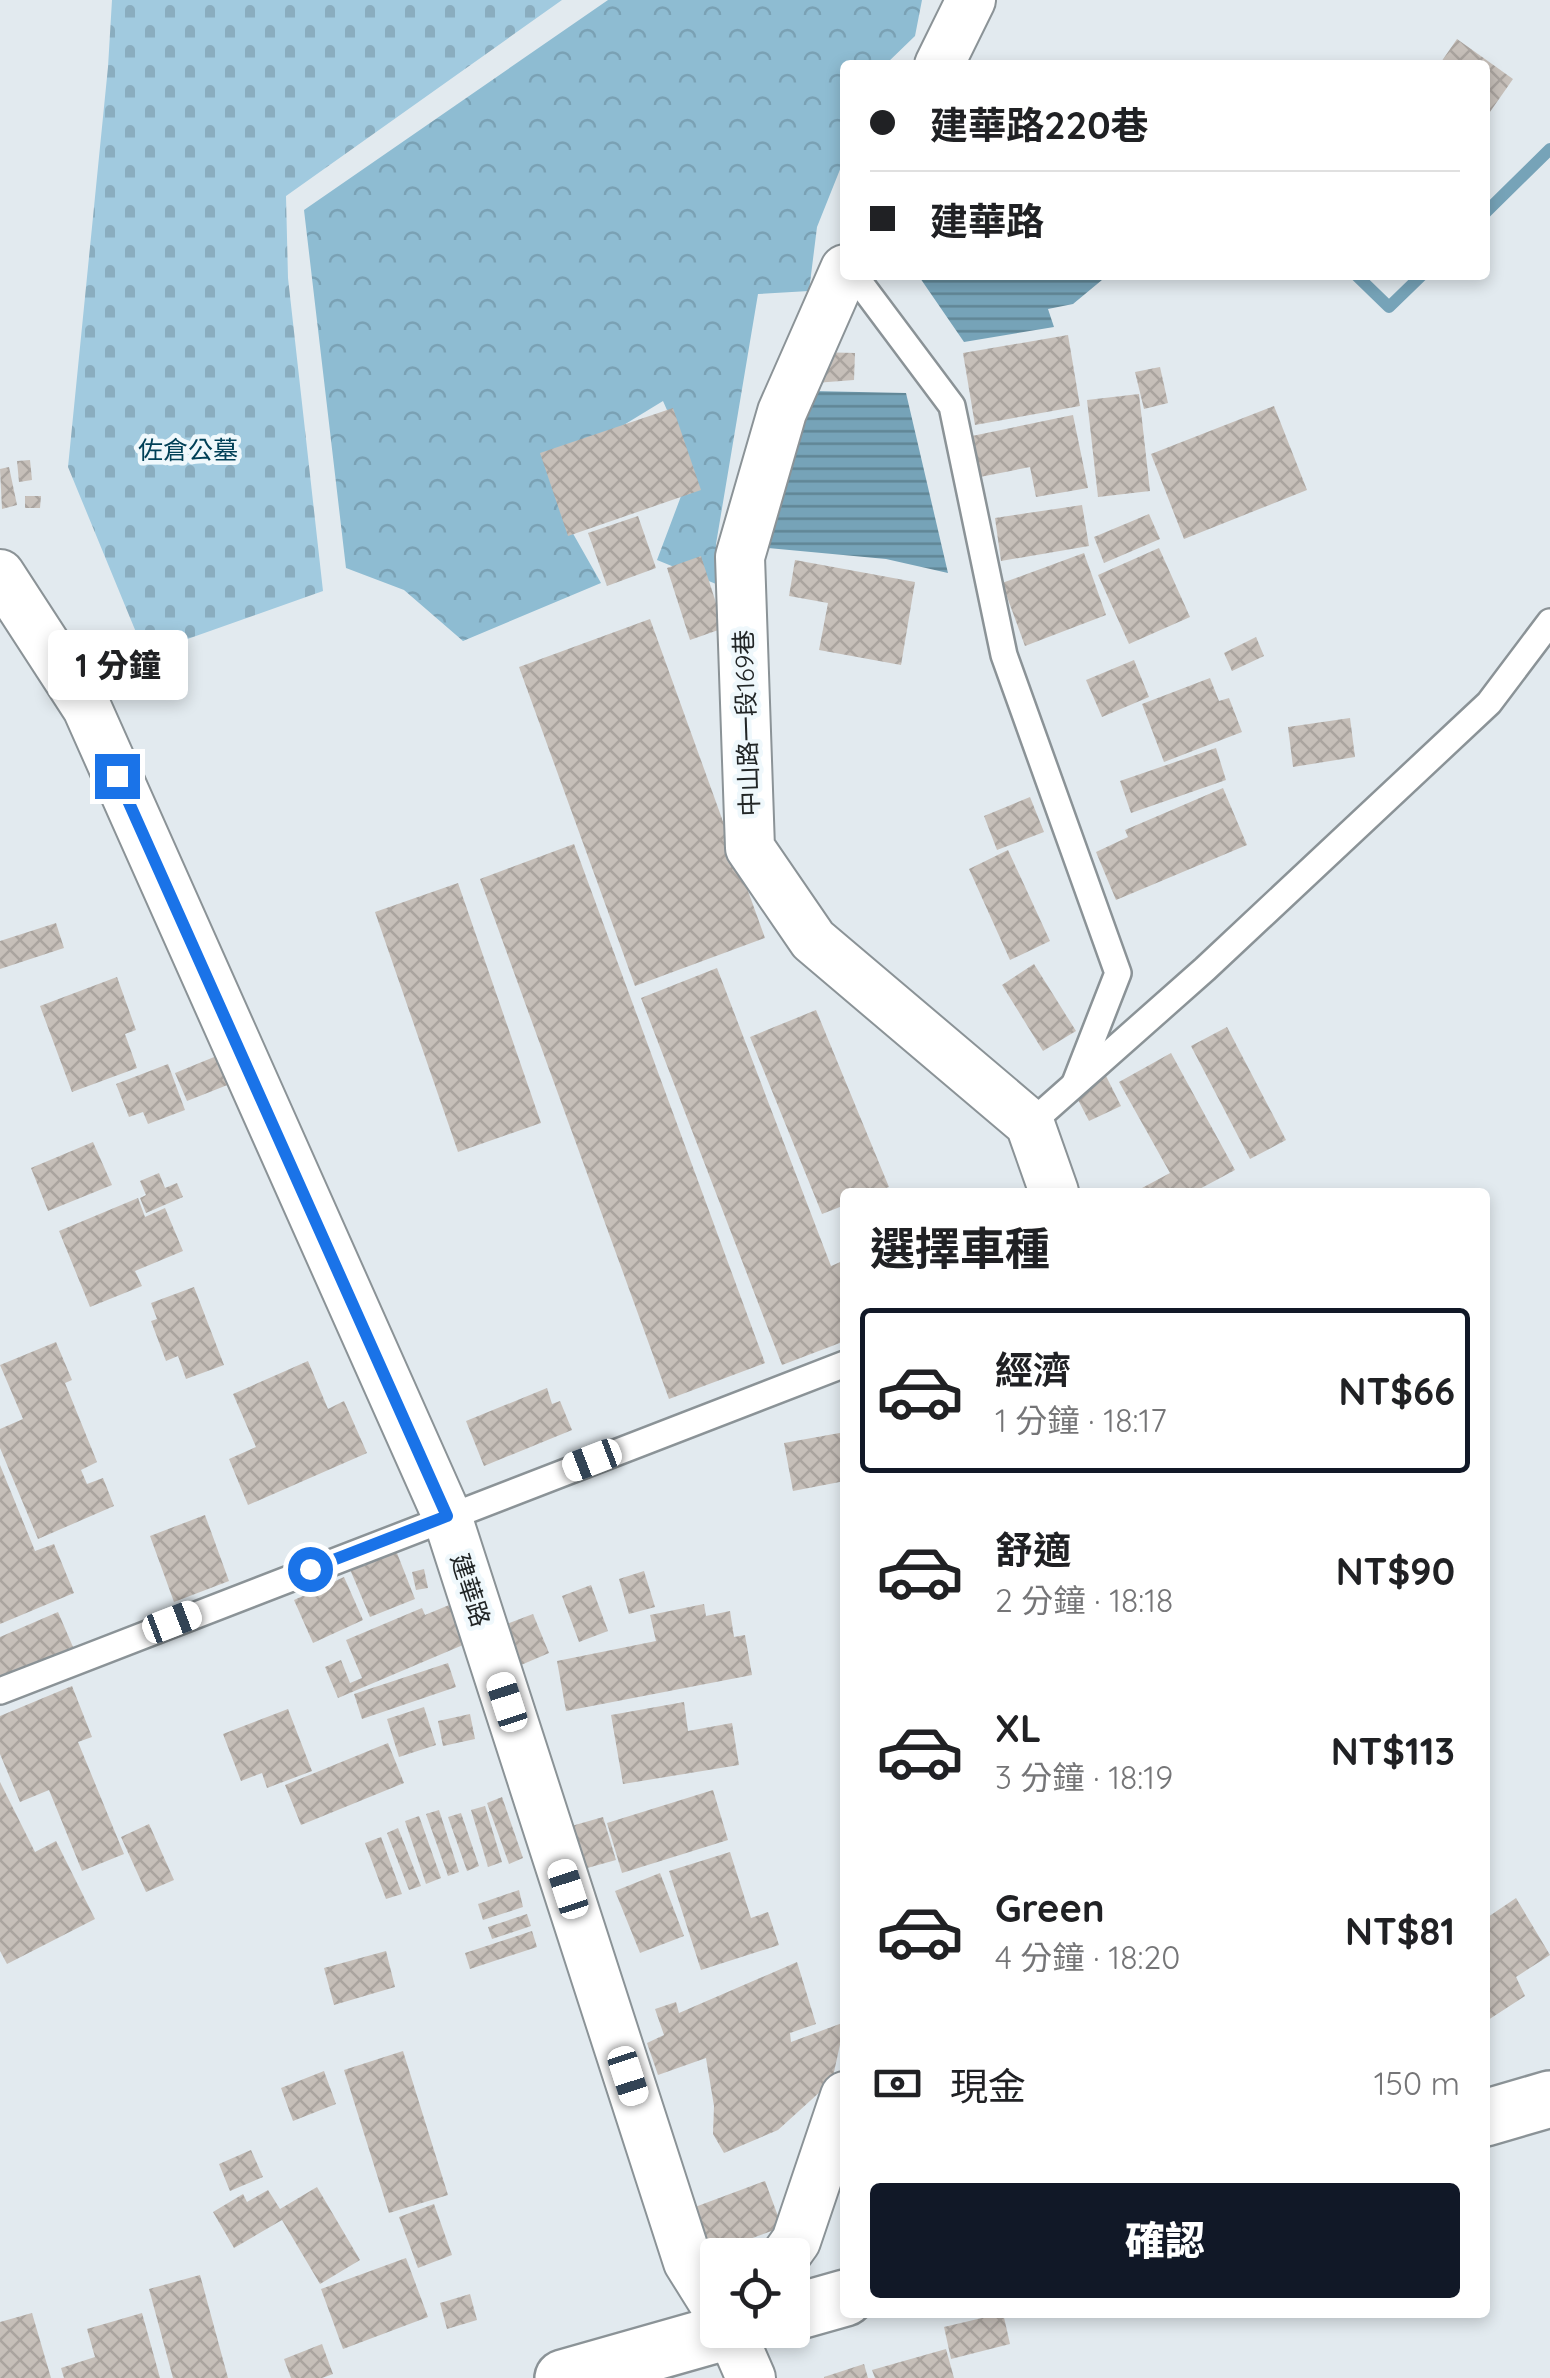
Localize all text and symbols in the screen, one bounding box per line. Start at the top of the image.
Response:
text: 建華路220巷 [930,101,1149,149]
text: 建華路 [930,197,1044,245]
park label: 佐倉公墓 [138,434,238,465]
street label: 中山路一段169巷 [727,629,765,817]
callout: 1 分鐘 [47,631,187,701]
text: 1 分鐘 [75,645,161,685]
route end [95,754,140,799]
text: 選擇車種 [870,1220,1050,1276]
icon: car [875,1346,965,1436]
text: 經濟 [995,1346,1071,1394]
text: NT$66 [1339,1367,1455,1415]
text: 1 分鐘 · 18:17 [995,1400,1167,1440]
car [559,1435,625,1485]
icon: car [875,1526,965,1616]
text: 舒適 [995,1526,1071,1574]
route start [288,1547,333,1592]
text: NT$90 [1336,1547,1455,1595]
street label: 建華路 [445,1550,497,1630]
text: 2 分鐘 · 18:18 [995,1580,1173,1620]
car [139,1597,205,1647]
car [483,1669,531,1735]
text: XL [995,1704,1041,1752]
icon: car [875,1706,965,1796]
text: NT$113 [1331,1727,1455,1775]
text: 3 分鐘 · 18:19 [995,1757,1173,1797]
car [544,1856,592,1922]
text: Green [995,1884,1105,1932]
icon: car [875,1886,965,1976]
text: NT$81 [1345,1907,1455,1955]
text: 4 分鐘 · 18:20 [995,1937,1180,1977]
car [604,2043,652,2109]
icon: cash [870,2056,925,2111]
text: 現金 [950,2062,1026,2110]
text: 150 m [1374,2063,1460,2103]
button: 確認 [870,2183,1460,2298]
map controls [700,2238,810,2348]
button: locate [700,2238,810,2348]

